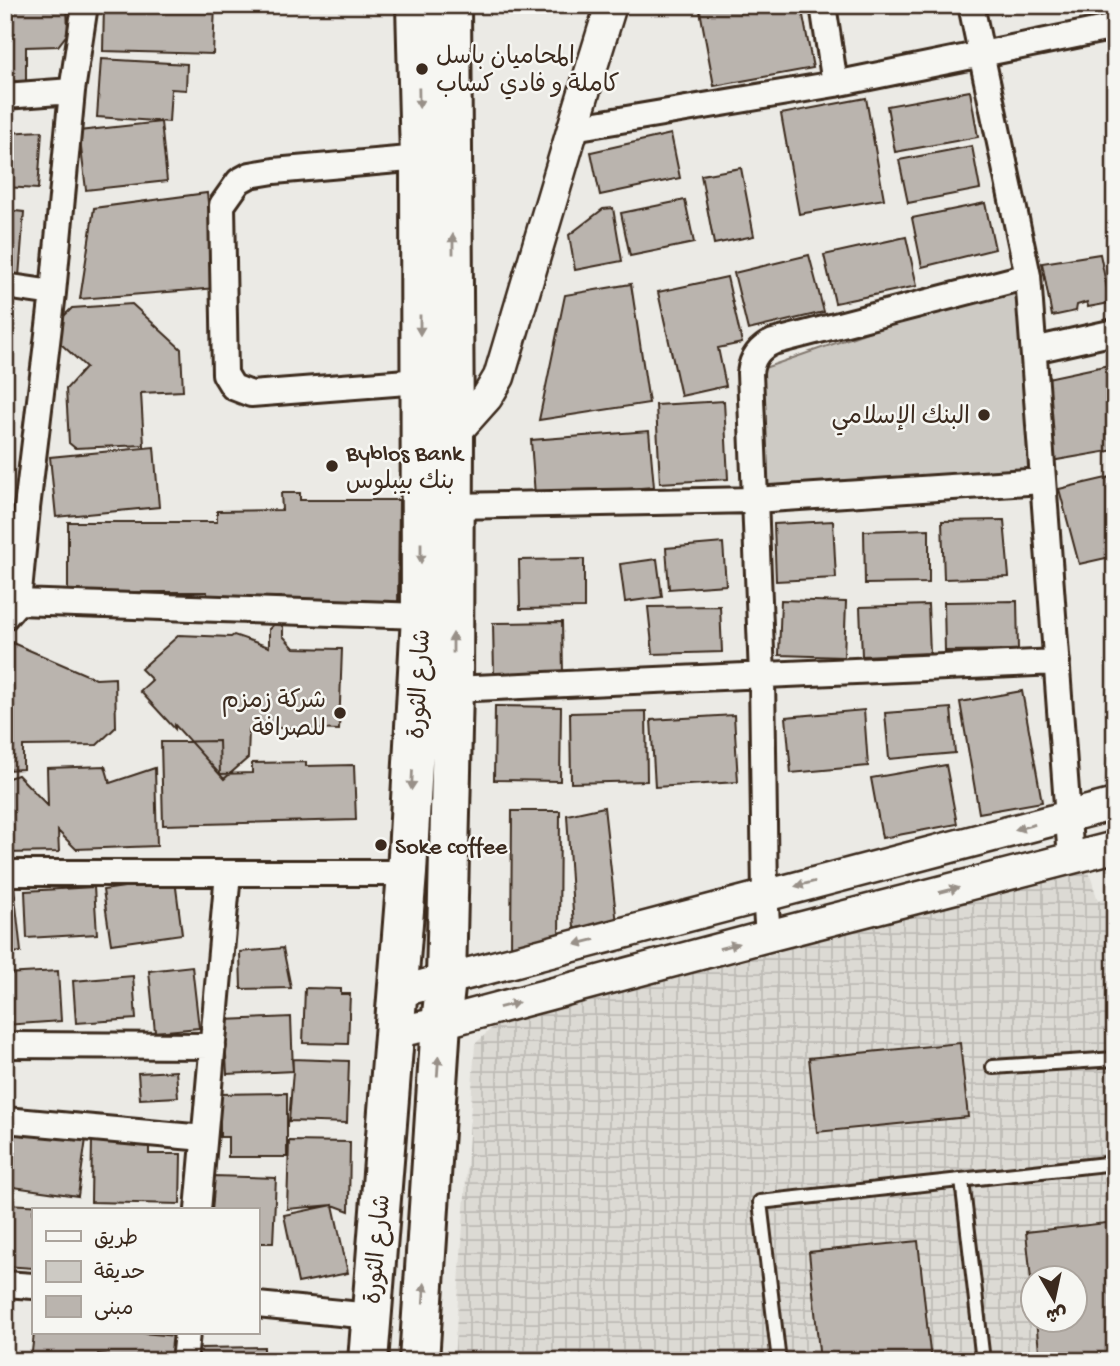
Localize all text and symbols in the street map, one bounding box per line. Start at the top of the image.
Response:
place label: المحاميان باسل كاملة و فادي كساب [436,44,619,101]
marker: المحاميان باسل كاملة و فادي كساب [414,61,430,77]
one-way arrow [413,87,424,109]
one-way arrow [447,232,459,254]
one-way arrow [414,315,426,337]
place label: البنك الإسلامي [831,404,970,436]
marker: البنك الإسلامي [976,407,992,423]
place label: Byblos Bank بنك بيبلوس [345,441,465,498]
marker: Byblos Bank بنك بيبلوس [324,458,340,474]
one-way arrow [415,542,427,564]
street label: شارع الثورة [404,629,439,740]
one-way arrow [447,631,459,653]
place label: شركة زمزم للصرافة [221,688,326,745]
marker: شركة زمزم للصرافة [332,705,348,721]
one-way arrow [407,769,418,791]
one-way arrow [1014,823,1035,833]
place label: Soke coffee [395,834,508,863]
marker: Soke coffee [373,837,389,853]
one-way arrow [794,879,816,890]
one-way arrow [938,884,960,895]
one-way arrow [574,937,596,948]
one-way arrow [718,940,740,951]
one-way arrow [498,999,520,1010]
one-way arrow [433,1054,444,1076]
street label: شارع الثورة [360,1193,399,1305]
legend [32,1208,259,1334]
text: طريق [94,1228,138,1253]
text: حديقة [94,1262,145,1287]
north arrow [1018,1264,1088,1334]
one-way arrow [418,1281,429,1303]
text: مبنى [94,1298,133,1323]
text: ش [1044,1299,1068,1325]

